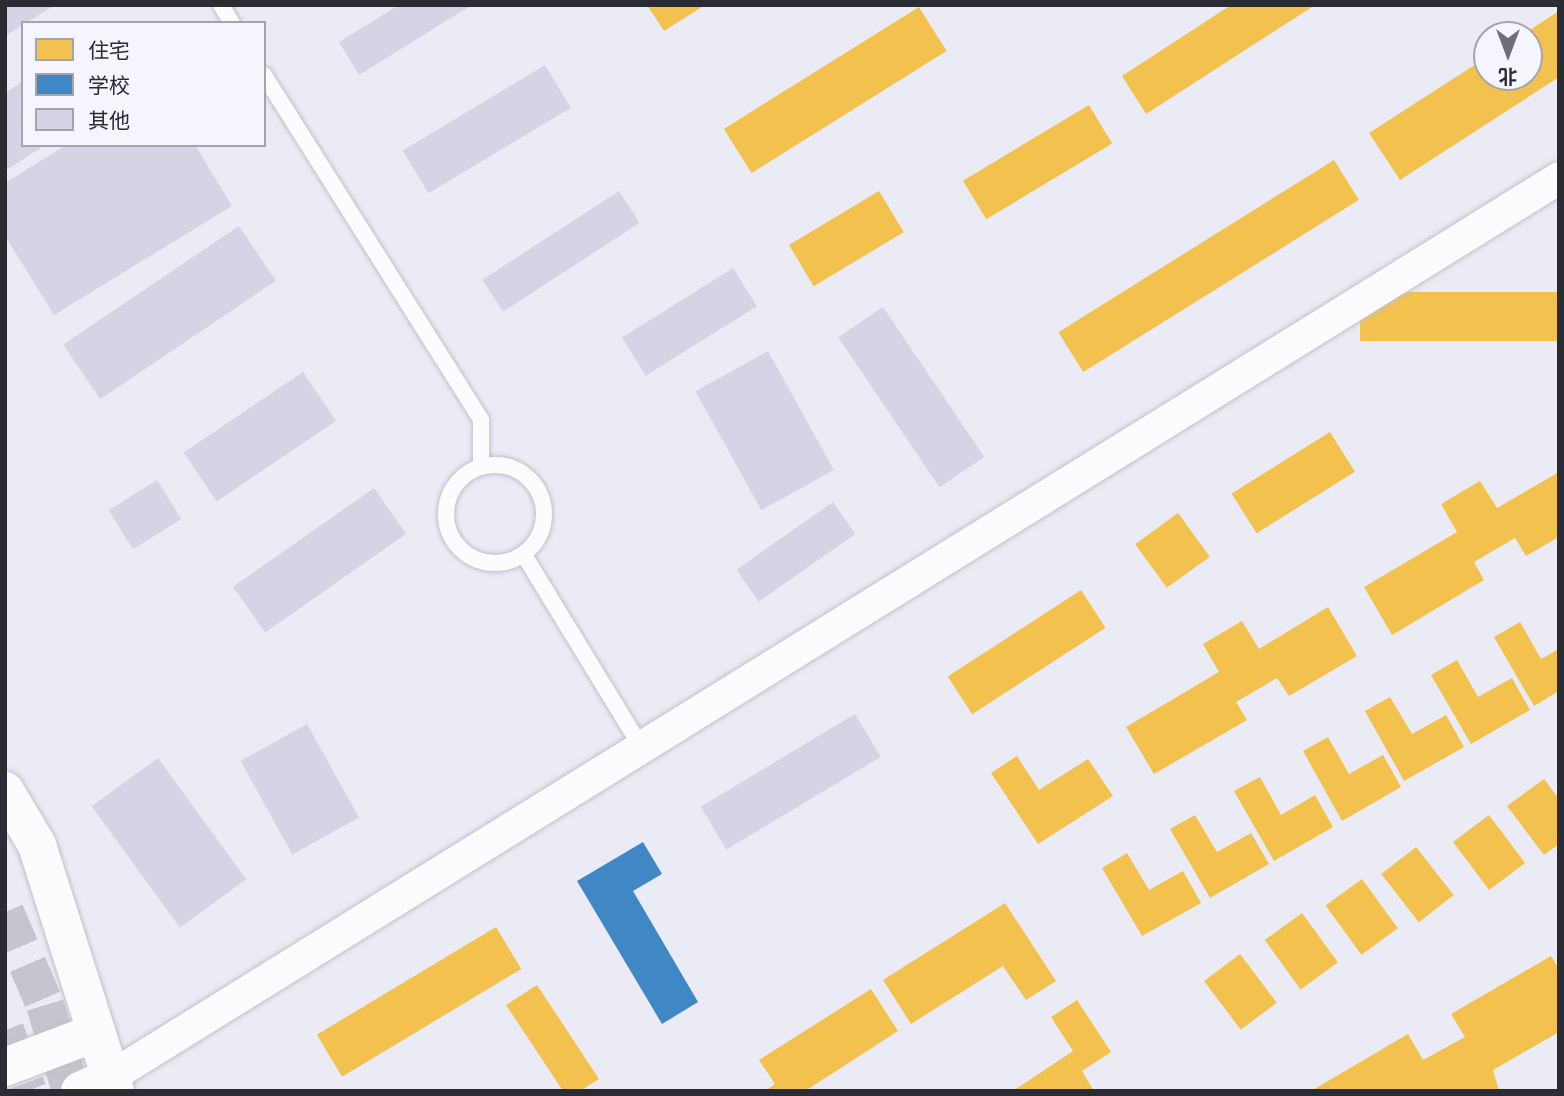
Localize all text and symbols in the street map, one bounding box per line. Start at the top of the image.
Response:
legend [21,21,266,147]
north arrow [1473,21,1543,91]
text: 住宅 [88,39,130,66]
text: 北 [1499,63,1518,87]
text: 学校 [88,74,130,101]
text: 其他 [88,109,130,136]

